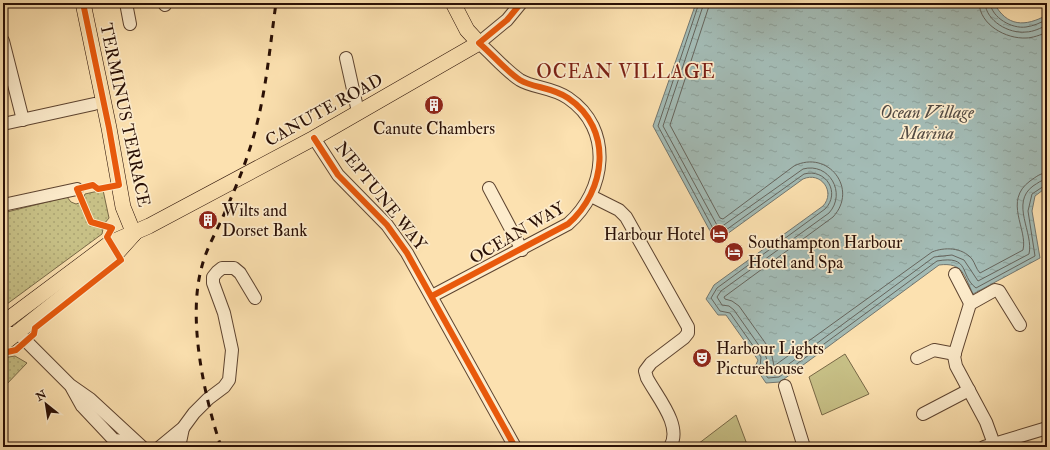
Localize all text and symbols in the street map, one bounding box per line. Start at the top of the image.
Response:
street label: TERMINUS TERRACE [95,21,155,209]
district label: OCEAN VILLAGE [536,60,716,84]
street label: CANUTE ROAD [261,69,387,151]
building icon: Canute Chambers [423,94,445,116]
water label: Ocean Village Marina [880,101,975,145]
place label: Canute Chambers [373,118,495,139]
street label: NEPTUNE WAY [331,137,432,255]
street label: OCEAN WAY [466,197,569,269]
place label: Wilts and Dorset Bank [221,200,307,241]
building icon: Wilts and Dorset Bank [197,209,219,231]
hotel icon: Harbour Hotel [708,223,730,245]
place label: Harbour Hotel [604,224,706,245]
place label: Southampton Harbour Hotel and Spa [748,232,903,274]
hotel icon: Southampton Harbour Hotel and Spa [723,241,745,263]
place label: Harbour Lights Picturehouse [716,338,824,379]
theatre icon: Harbour Lights Picturehouse [691,347,713,369]
north arrow [26,384,66,424]
text: N [33,387,50,404]

